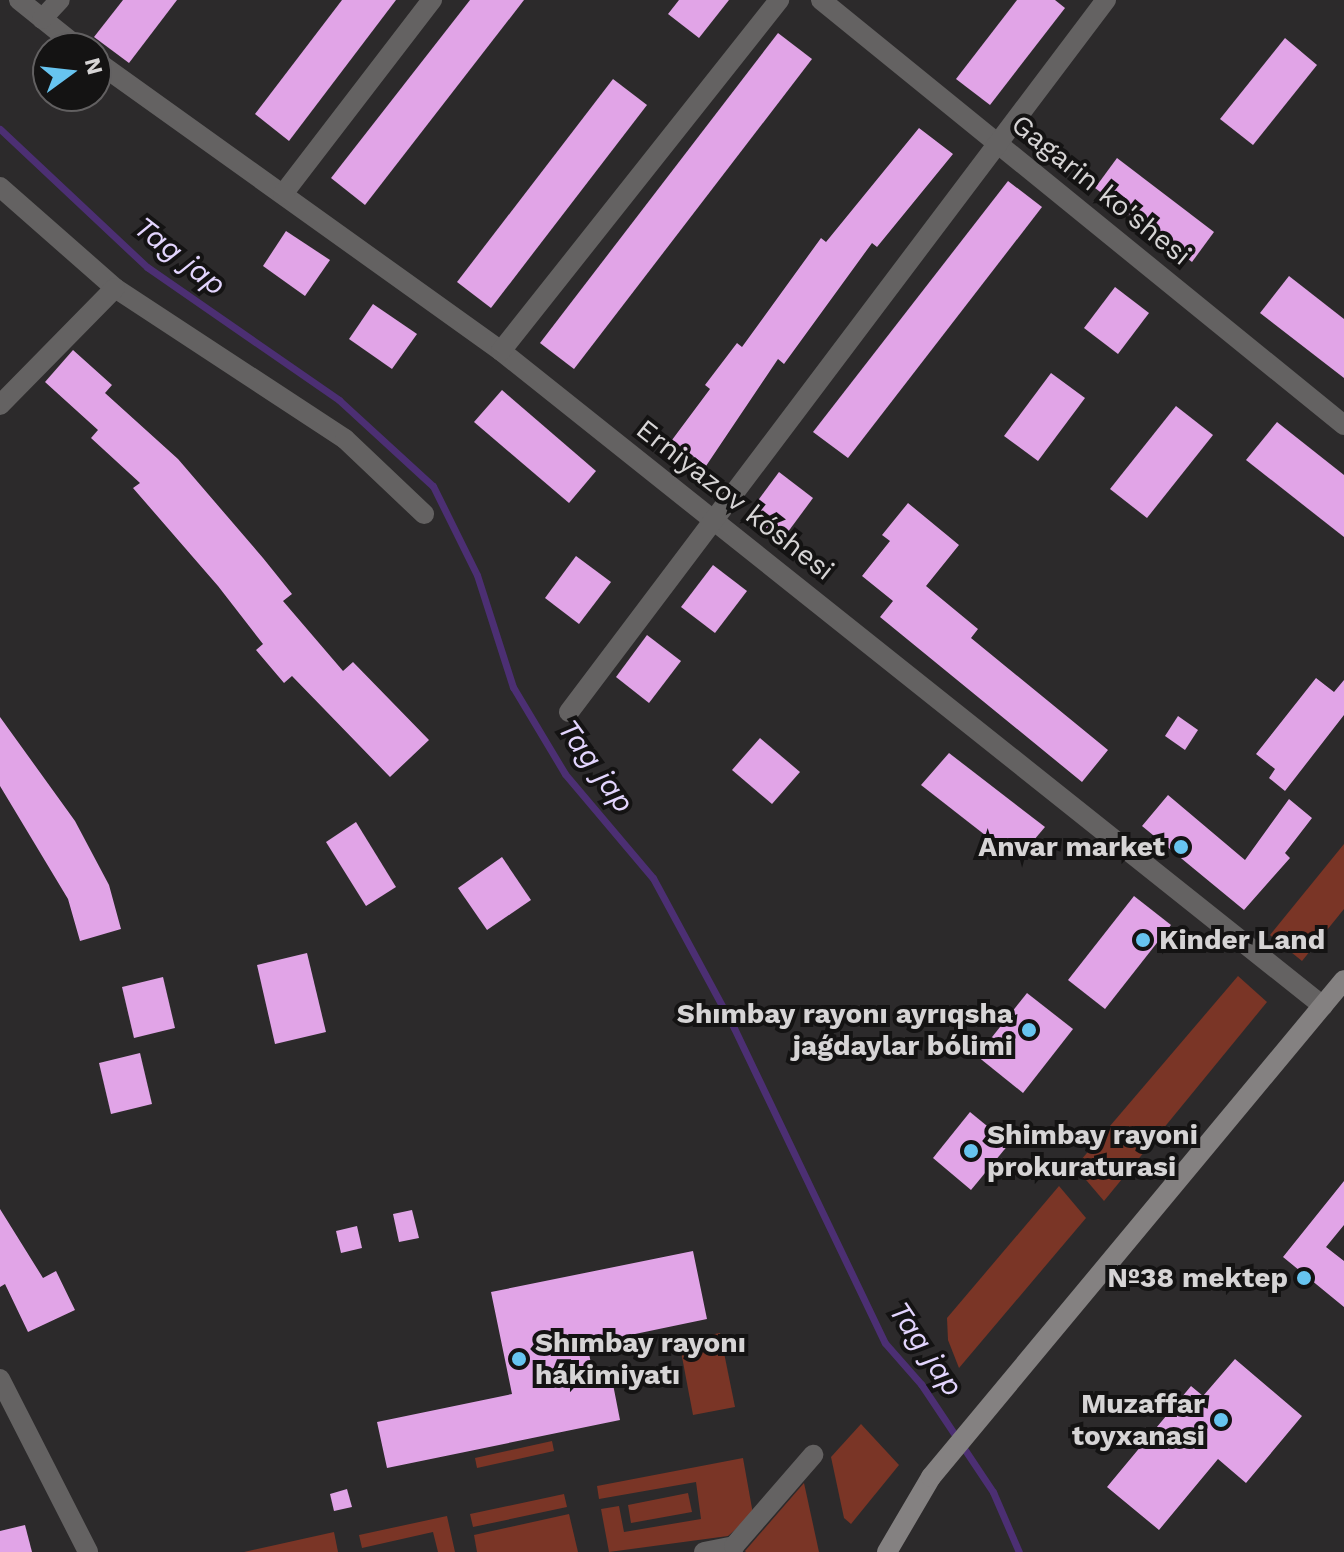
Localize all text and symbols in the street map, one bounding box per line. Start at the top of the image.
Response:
north arrow [32,32,112,112]
text: N [80,55,108,77]
street label: Gagarin ko'shesi [1005,107,1197,273]
water label: Tag jap [127,209,233,303]
street label: Erniyazov kóshesi [629,412,841,588]
water label: Tag jap [550,712,642,820]
place label: Anvar market [978,830,1165,864]
marker: Anvar market [1172,838,1190,856]
place label: Kinder Land [1159,923,1326,957]
marker: Kinder Land [1134,931,1152,949]
place label: Shımbay rayonı ayrıqsha jaǵdaylar bólimi [676,997,1013,1063]
marker: Shımbay rayonı ayrıqsha jaǵdaylar bólimi [1020,1021,1038,1039]
place label: Shimbay rayoni prokuraturasi [987,1118,1198,1184]
marker: Shimbay rayoni prokuraturasi [962,1142,980,1160]
place label: №38 mektep [1107,1261,1288,1295]
marker: №38 mektep [1295,1269,1313,1287]
water label: Tag jap [881,1295,971,1403]
place label: Shımbay rayonı hákimiyatı [535,1326,746,1392]
marker: Shımbay rayonı hákimiyatı [510,1350,528,1368]
place label: Muzaffar toyxanasi [1072,1387,1205,1453]
marker: Muzaffar toyxanasi [1212,1411,1230,1429]

